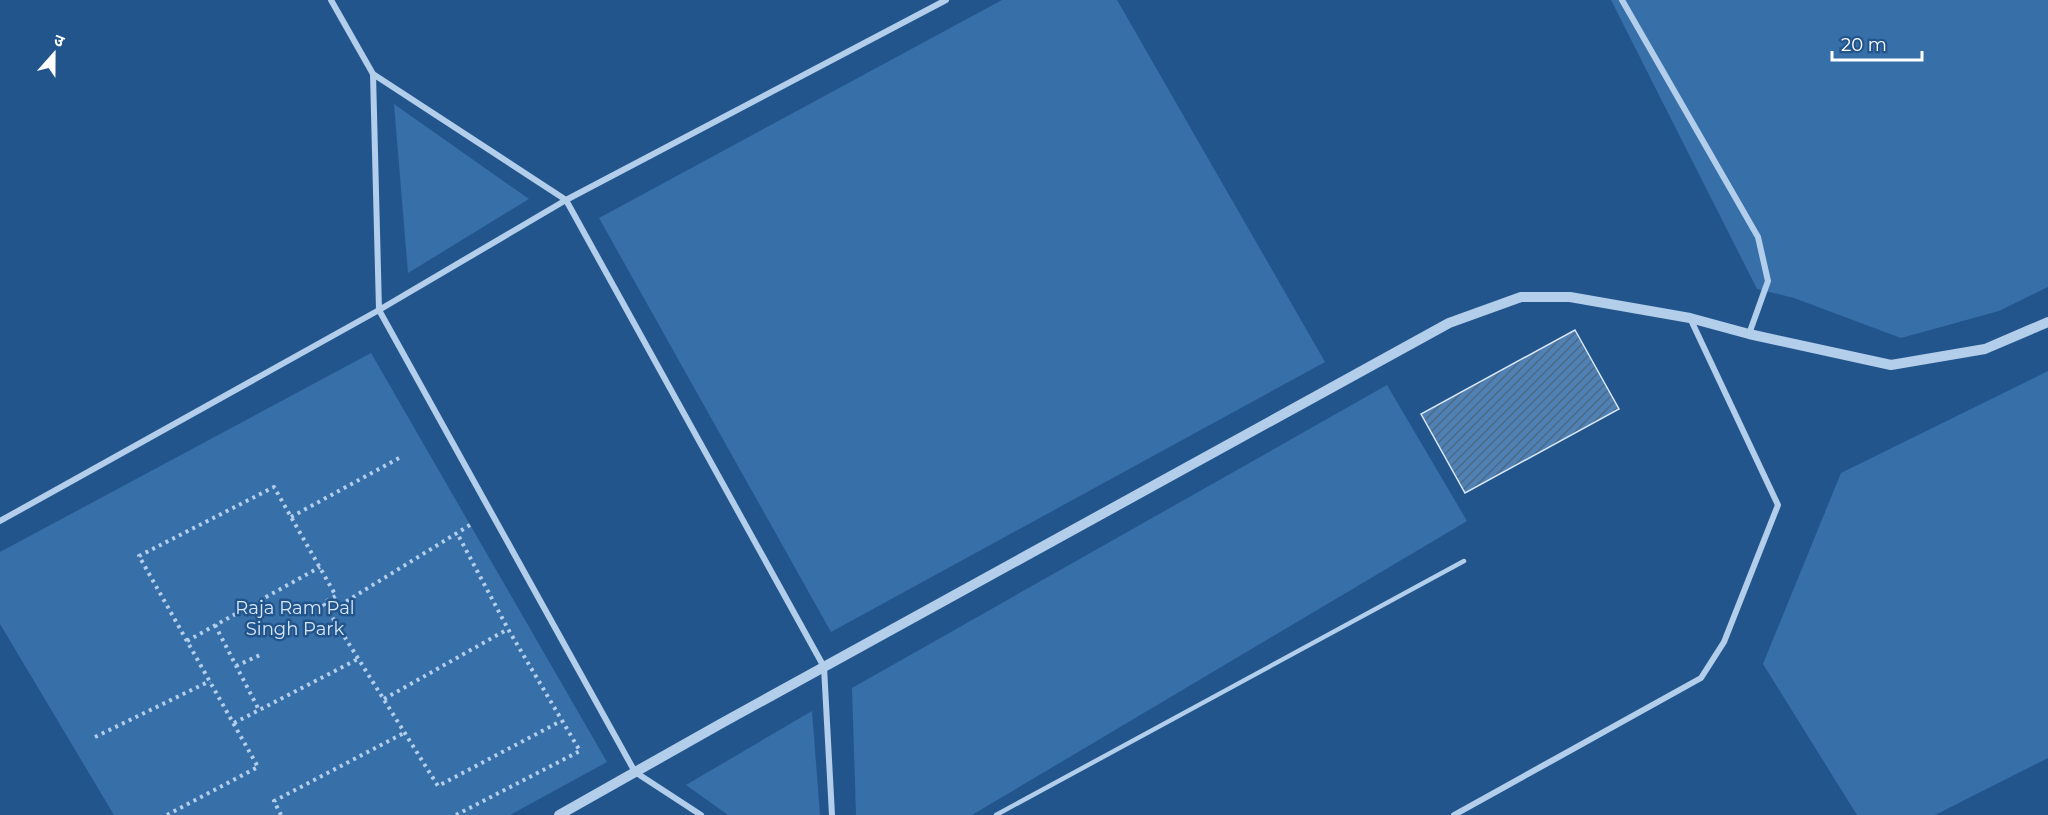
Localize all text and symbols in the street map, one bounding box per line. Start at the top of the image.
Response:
north arrow [24,24,84,84]
scale bar [1832,24,1922,62]
text: उ [51,30,68,51]
text: 20 m [1841,34,1887,56]
park label: Raja Ram Pal Singh Park [235,597,355,640]

